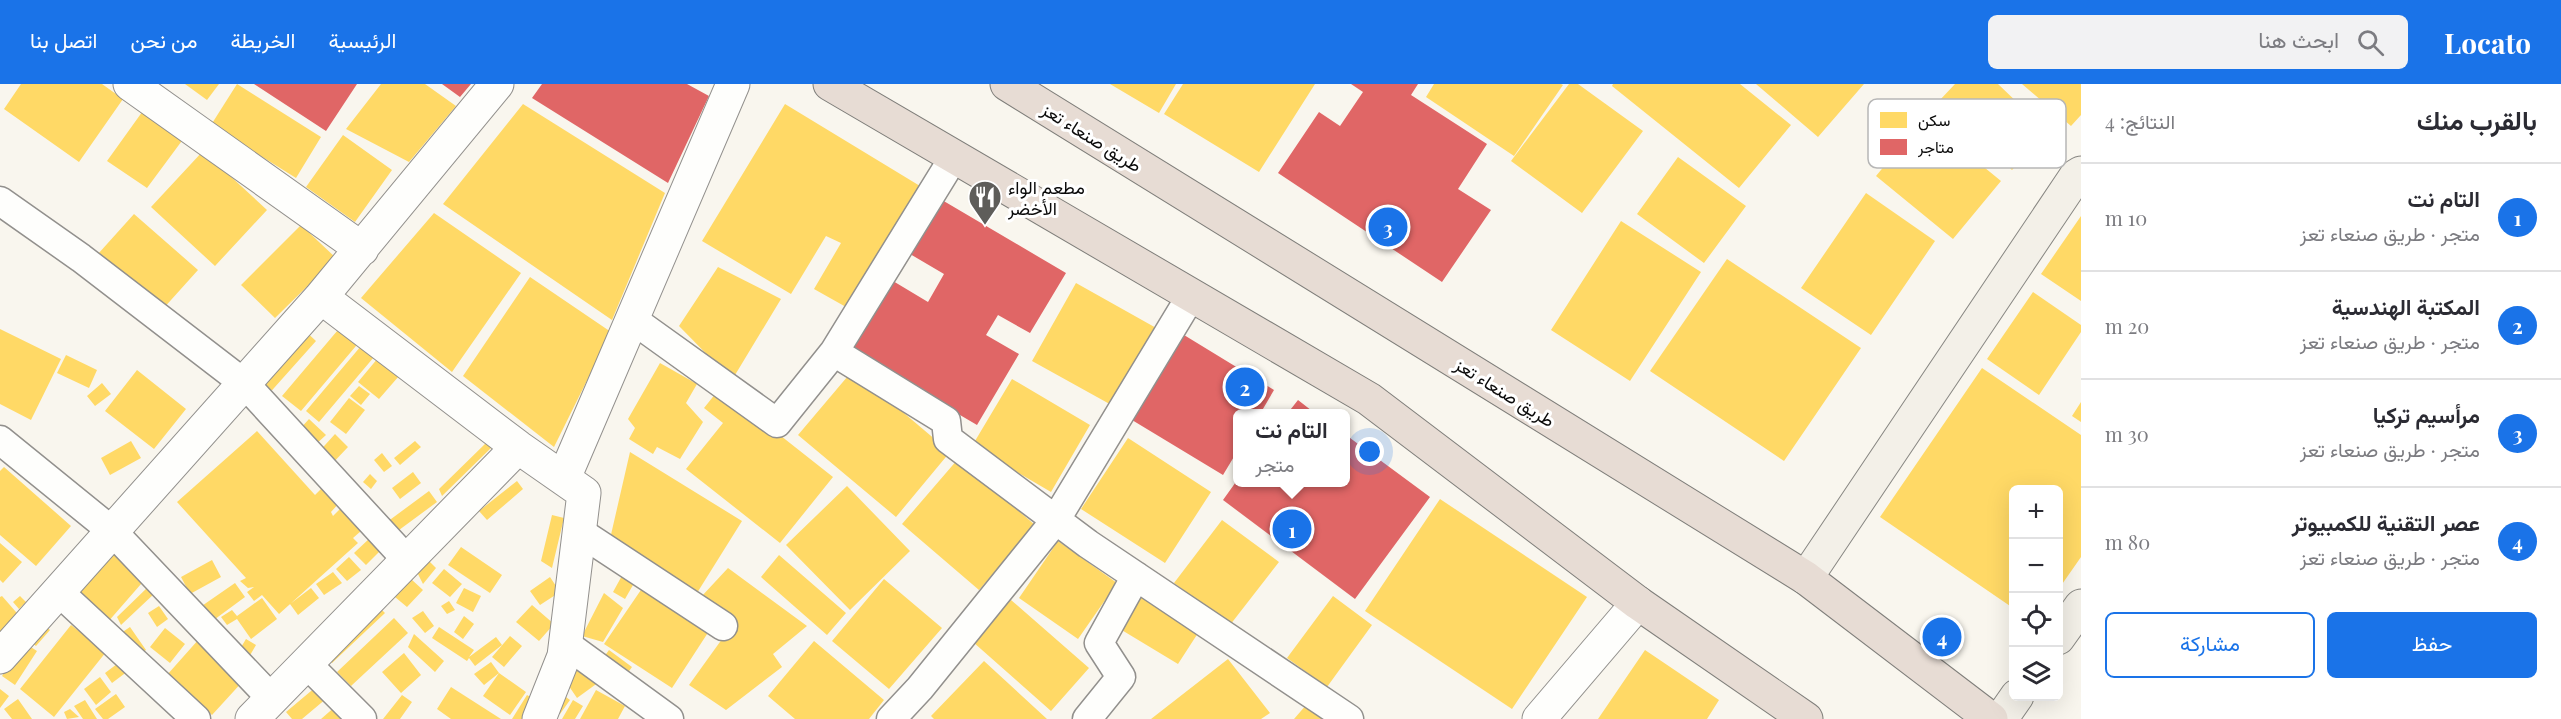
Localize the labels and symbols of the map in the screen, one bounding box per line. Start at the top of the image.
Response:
street label: طريق صنعاء تعز [1037,96,1146,177]
legend [1868,99,2066,168]
text: سكن [1918,109,1950,131]
text: متاجر [1917,136,1954,158]
place label: مطعم الواء الأخضر [1007,175,1085,220]
restaurant icon: مطعم الواء الأخضر [967,179,1003,226]
pin: 3 [1368,204,1408,250]
street label: طريق صنعاء تعز [1450,351,1559,432]
pin: 2 [1226,364,1264,410]
your location [1355,437,1384,466]
pin: 1 [1272,506,1312,552]
pin: 4 [1922,614,1962,660]

